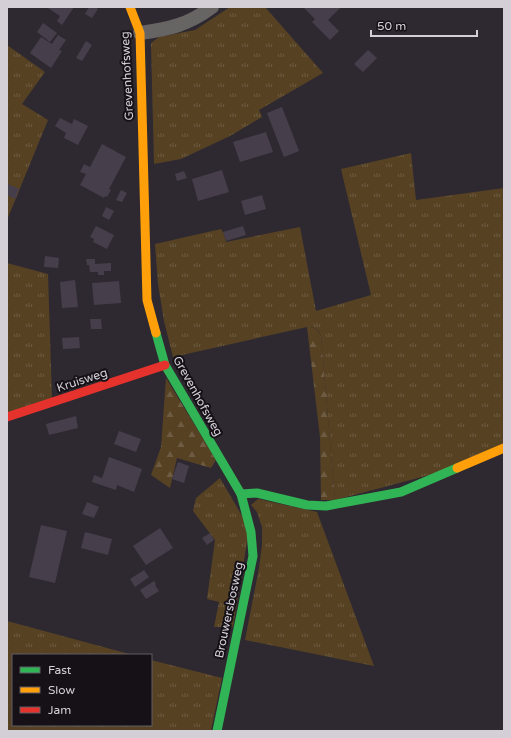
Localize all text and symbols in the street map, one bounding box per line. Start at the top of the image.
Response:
scale bar [371,12,477,38]
text: 50 m [377,19,406,33]
street label: Grevenhofsweg [118,31,136,121]
street label: Grevenhofsweg [170,354,226,438]
street label: Kruisweg [55,365,109,395]
street label: Brouwersbosweg [212,561,246,659]
legend [12,654,152,726]
text: Fast [48,663,72,677]
text: Slow [48,683,75,697]
text: Jam [48,703,71,717]

